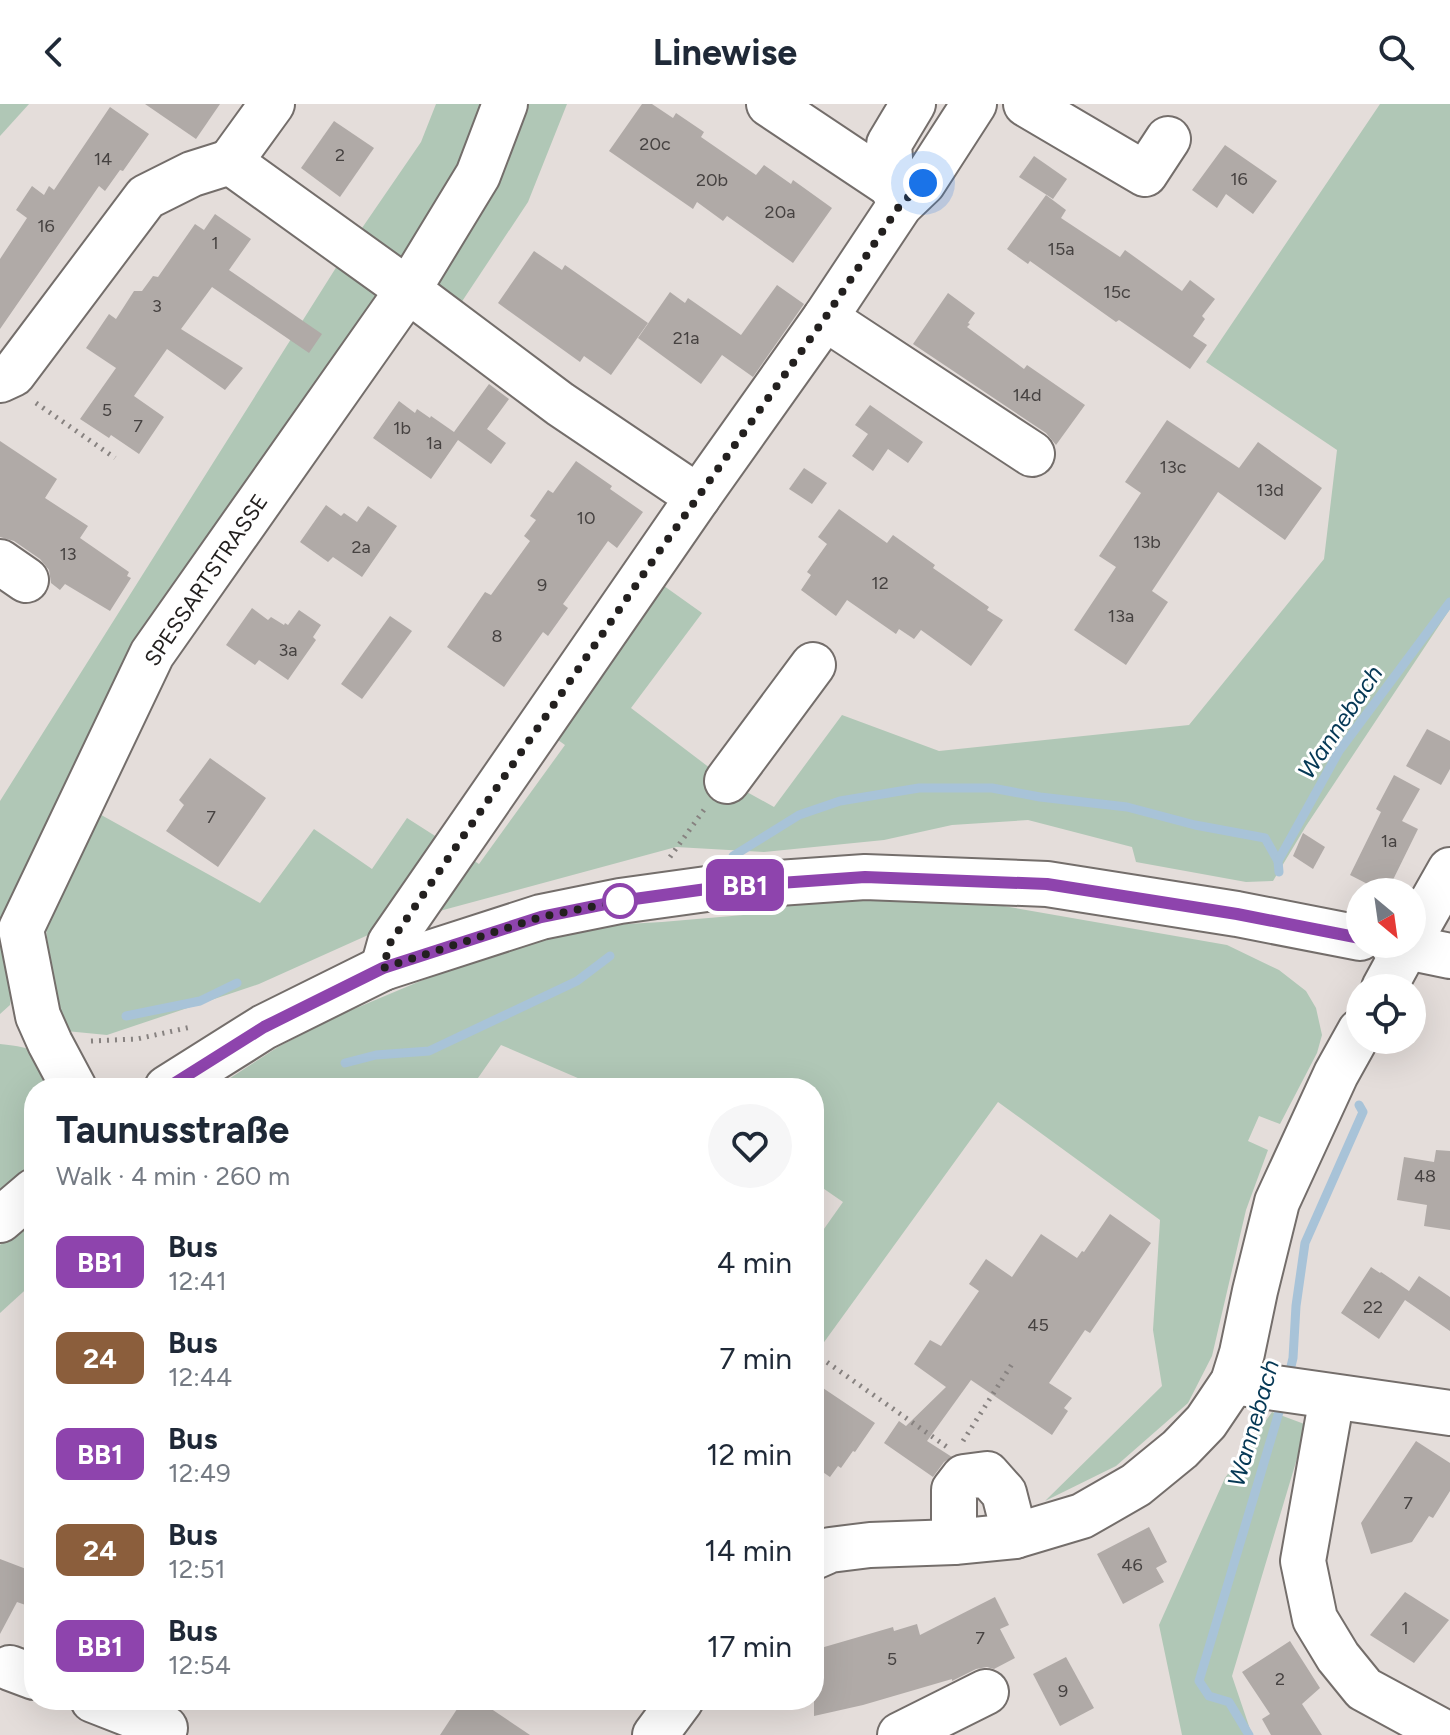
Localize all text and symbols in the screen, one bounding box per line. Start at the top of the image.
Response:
icon: back [32,30,76,74]
icon: search [1374,30,1418,74]
text: Linewise [653,31,797,74]
house number: 20c [639,133,671,155]
house number: 2 [335,144,345,166]
house number: 14 [94,148,112,170]
your location [903,163,943,203]
house number: 16 [1230,168,1248,190]
house number: 20b [696,169,728,191]
house number: 20a [765,201,795,223]
house number: 16 [37,215,55,237]
house number: 1 [211,232,219,254]
house number: 15a [1048,238,1074,260]
house number: 15c [1103,281,1131,303]
house number: 3 [152,295,162,317]
house number: 21a [673,327,699,349]
house number: 14d [1012,384,1042,406]
house number: 5 [102,399,112,421]
house number: 7 [133,415,143,437]
house number: 1b [393,417,411,439]
house number: 1a [426,432,442,454]
house number: 13c [1160,456,1187,478]
house number: 13d [1256,479,1284,501]
street label: SPESSARTSTRASSE [138,489,274,671]
house number: 10 [577,507,595,529]
house number: 13b [1133,531,1161,553]
house number: 2a [351,536,371,558]
house number: 13 [59,543,77,565]
house number: 12 [871,572,889,594]
house number: 9 [537,574,547,596]
house number: 13a [1108,605,1134,627]
house number: 8 [491,625,503,647]
house number: 3a [279,639,297,661]
water label: Wannebach [1291,660,1389,784]
house number: 7 [206,806,216,828]
house number: 1a [1381,830,1397,852]
line badge: BB1 [699,859,791,911]
text: BB1 [722,868,768,902]
north arrow [1346,878,1426,958]
map controls [1346,878,1426,1054]
unlabelled marker [603,884,637,918]
button: locate [1346,974,1426,1054]
button: heart [708,1104,792,1188]
text: Taunusstraße [56,1107,289,1153]
text: Walk · 4 min · 260 m [56,1160,290,1192]
house number: 48 [1414,1165,1436,1187]
text: Bus [168,1228,217,1265]
text: 4 min [717,1244,792,1281]
text: BB1 [77,1245,123,1279]
text: 12:41 [168,1265,227,1297]
house number: 22 [1363,1296,1383,1318]
house number: 45 [1027,1314,1049,1336]
text: Bus [168,1324,217,1361]
text: 7 min [719,1340,792,1377]
text: 24 [83,1341,117,1375]
water label: Wannebach [1221,1356,1285,1490]
text: 12:44 [168,1361,232,1393]
text: Bus [168,1420,217,1457]
text: 12 min [706,1436,792,1473]
text: BB1 [77,1437,123,1471]
text: 12:49 [168,1457,231,1489]
house number: 7 [1403,1492,1413,1514]
text: Bus [168,1516,217,1553]
text: 14 min [704,1532,792,1569]
text: 24 [83,1533,117,1567]
text: 12:51 [168,1553,226,1585]
house number: 46 [1121,1554,1143,1576]
text: Bus [168,1612,217,1649]
house number: 1 [1401,1617,1409,1639]
house number: 7 [975,1627,985,1649]
text: 17 min [707,1628,792,1665]
text: BB1 [77,1629,123,1663]
house number: 5 [887,1648,897,1670]
text: 12:54 [168,1649,231,1681]
house number: 2 [1275,1668,1285,1690]
house number: 9 [1058,1680,1068,1702]

